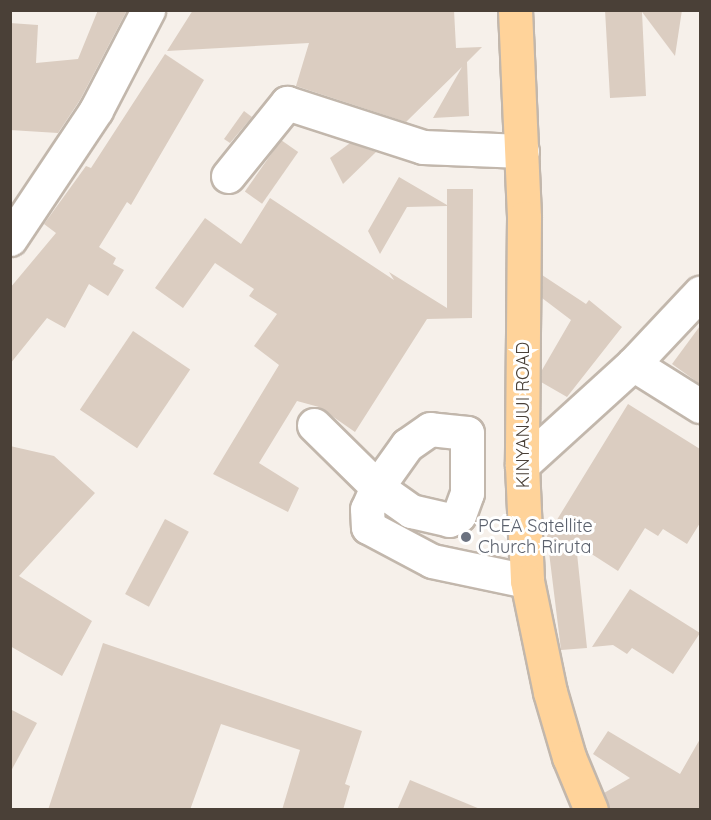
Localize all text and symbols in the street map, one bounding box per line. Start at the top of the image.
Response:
street label: KINYANJUI ROAD [512,342,534,488]
place label: PCEA Satellite Church Riruta [478,516,593,558]
marker: PCEA Satellite Church Riruta [459,530,473,544]

